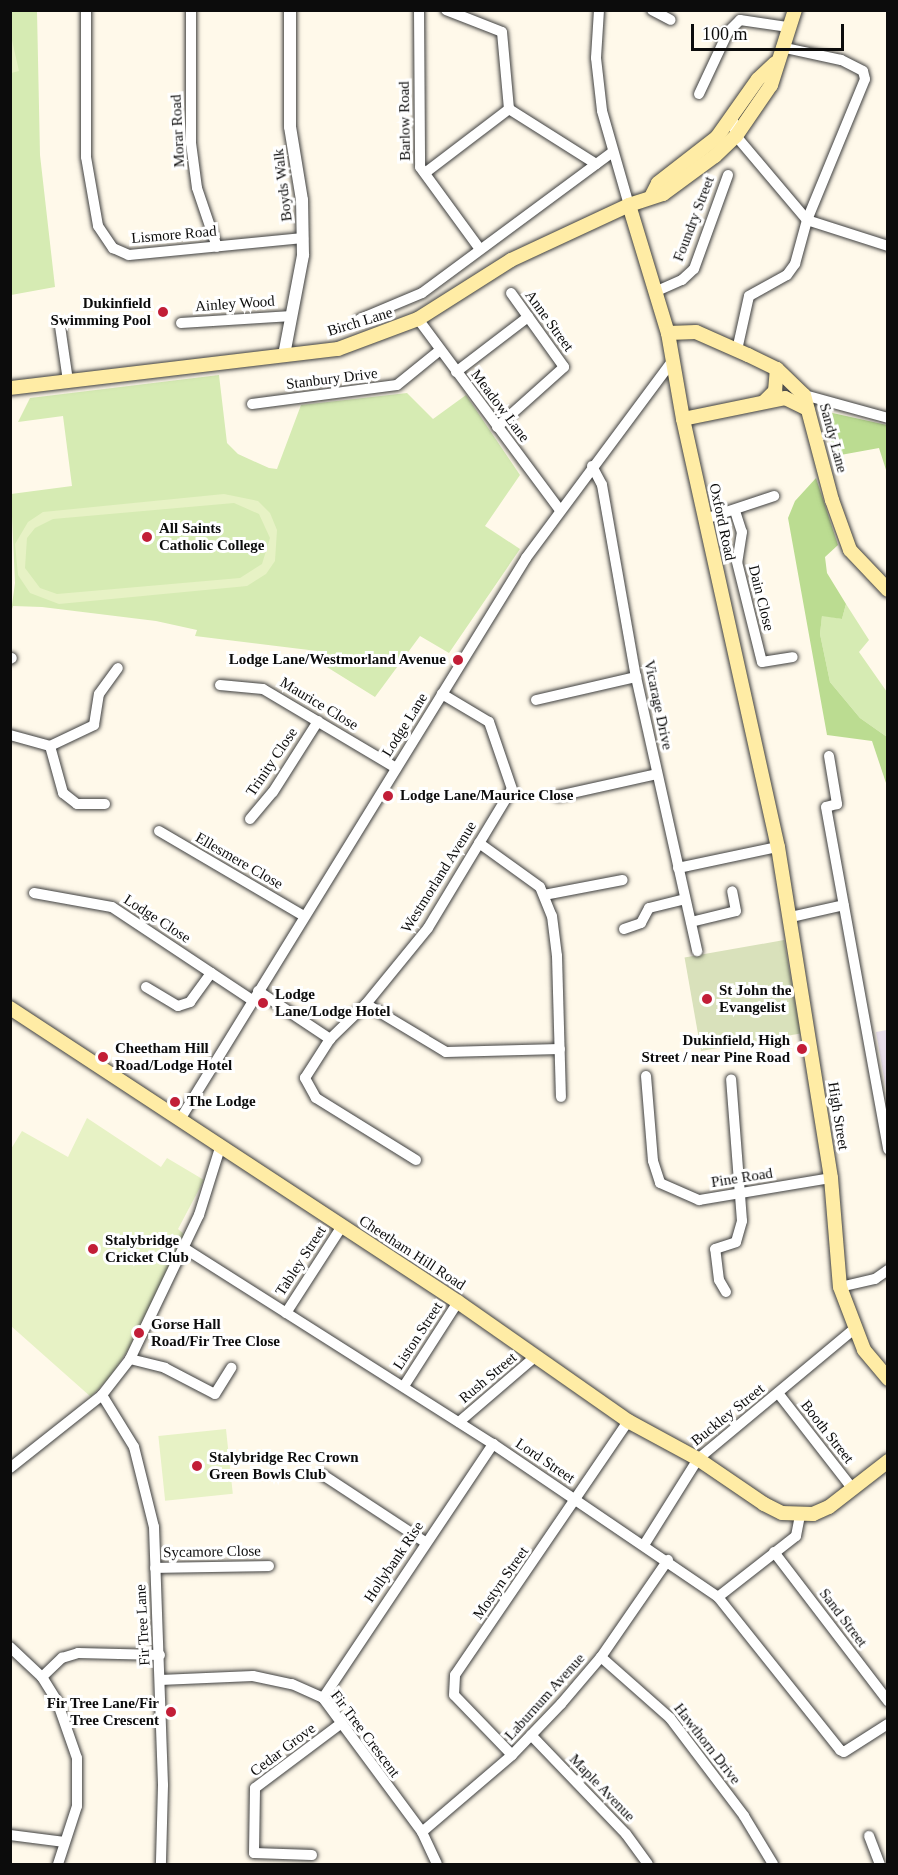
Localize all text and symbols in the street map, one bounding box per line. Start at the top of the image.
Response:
scale bar [694,12,847,50]
text: 100 m [702,24,748,44]
street label: Barlow Road [395,81,415,161]
street label: Morar Road [167,94,189,168]
street label: Boyds Walk [270,147,296,223]
street label: Foundry Street [670,174,718,264]
street label: Lismore Road [131,222,217,248]
street label: Anne Street [521,287,577,355]
street label: Ainley Wood [194,292,276,316]
place label: Dukinfield Swimming Pool [51,294,151,329]
street label: Birch Lane [325,304,395,340]
marker: Dukinfield Swimming Pool [156,305,170,319]
street label: Stanbury Drive [285,364,379,394]
street label: Meadow Lane [467,366,533,446]
street label: Sandy Lane [815,401,851,475]
street label: Oxford Road [705,482,739,562]
place label: All Saints Catholic College [159,519,264,554]
marker: All Saints Catholic College [140,530,154,544]
street label: Dain Close [744,563,778,633]
place label: Lodge Lane/Westmorland Avenue [228,651,446,669]
marker: Lodge Lane/Westmorland Avenue [451,653,465,667]
street label: Vicarage Drive [640,659,676,751]
street label: Maurice Close [277,674,361,734]
street label: Lodge Lane [378,690,432,760]
street label: Trinity Close [242,724,302,800]
place label: Lodge Lane/Maurice Close [400,787,573,805]
marker: Lodge Lane/Maurice Close [381,789,395,803]
street label: Westmorland Avenue [397,818,481,936]
street label: Ellesmere Close [192,829,286,893]
street label: Lodge Close [120,891,194,947]
place label: St John the Evangelist [719,981,792,1016]
place label: Lodge Lane/Lodge Hotel [275,985,390,1020]
marker: St John the Evangelist [700,992,714,1006]
marker: Lodge Lane/Lodge Hotel [256,996,270,1010]
place label: Dukinfield, High Street / near Pine Road [641,1031,790,1066]
place label: Cheetham Hill Road/Lodge Hotel [115,1039,232,1074]
marker: Dukinfield, High Street / near Pine Road [795,1042,809,1056]
marker: Cheetham Hill Road/Lodge Hotel [96,1050,110,1064]
street label: High Street [824,1081,852,1151]
place label: The Lodge [187,1093,256,1111]
marker: The Lodge [168,1095,182,1109]
street label: Pine Road [710,1164,774,1192]
street label: Cheetham Hill Road [355,1212,469,1294]
street label: Tabley Street [272,1223,330,1299]
place label: Stalybridge Cricket Club [105,1231,189,1266]
marker: Stalybridge Cricket Club [86,1242,100,1256]
street label: Liston Street [389,1299,447,1373]
place label: Gorse Hall Road/Fir Tree Close [151,1315,280,1350]
marker: Gorse Hall Road/Fir Tree Close [132,1326,146,1340]
street label: Rush Street [456,1349,520,1407]
street label: Buckley Street [688,1380,768,1450]
street label: Booth Street [797,1397,857,1467]
street label: Lord Street [512,1435,578,1487]
place label: Stalybridge Rec Crown Green Bowls Club [209,1448,359,1483]
marker: Stalybridge Rec Crown Green Bowls Club [190,1459,204,1473]
street label: Hollybank Rise [360,1518,428,1606]
street label: Sycamore Close [163,1542,261,1562]
street label: Mostyn Street [469,1543,533,1623]
street label: Fir Tree Lane [132,1584,154,1666]
street label: Sand Street [815,1585,871,1651]
street label: Laburnum Avenue [501,1649,589,1745]
street label: Fir Tree Crescent [326,1687,404,1781]
place label: Fir Tree Lane/Fir Tree Crescent [46,1694,159,1729]
street label: Hawthorn Drive [670,1700,744,1788]
marker: Fir Tree Lane/Fir Tree Crescent [164,1705,178,1719]
street label: Cedar Grove [247,1720,319,1780]
street label: Maple Avenue [565,1750,639,1826]

